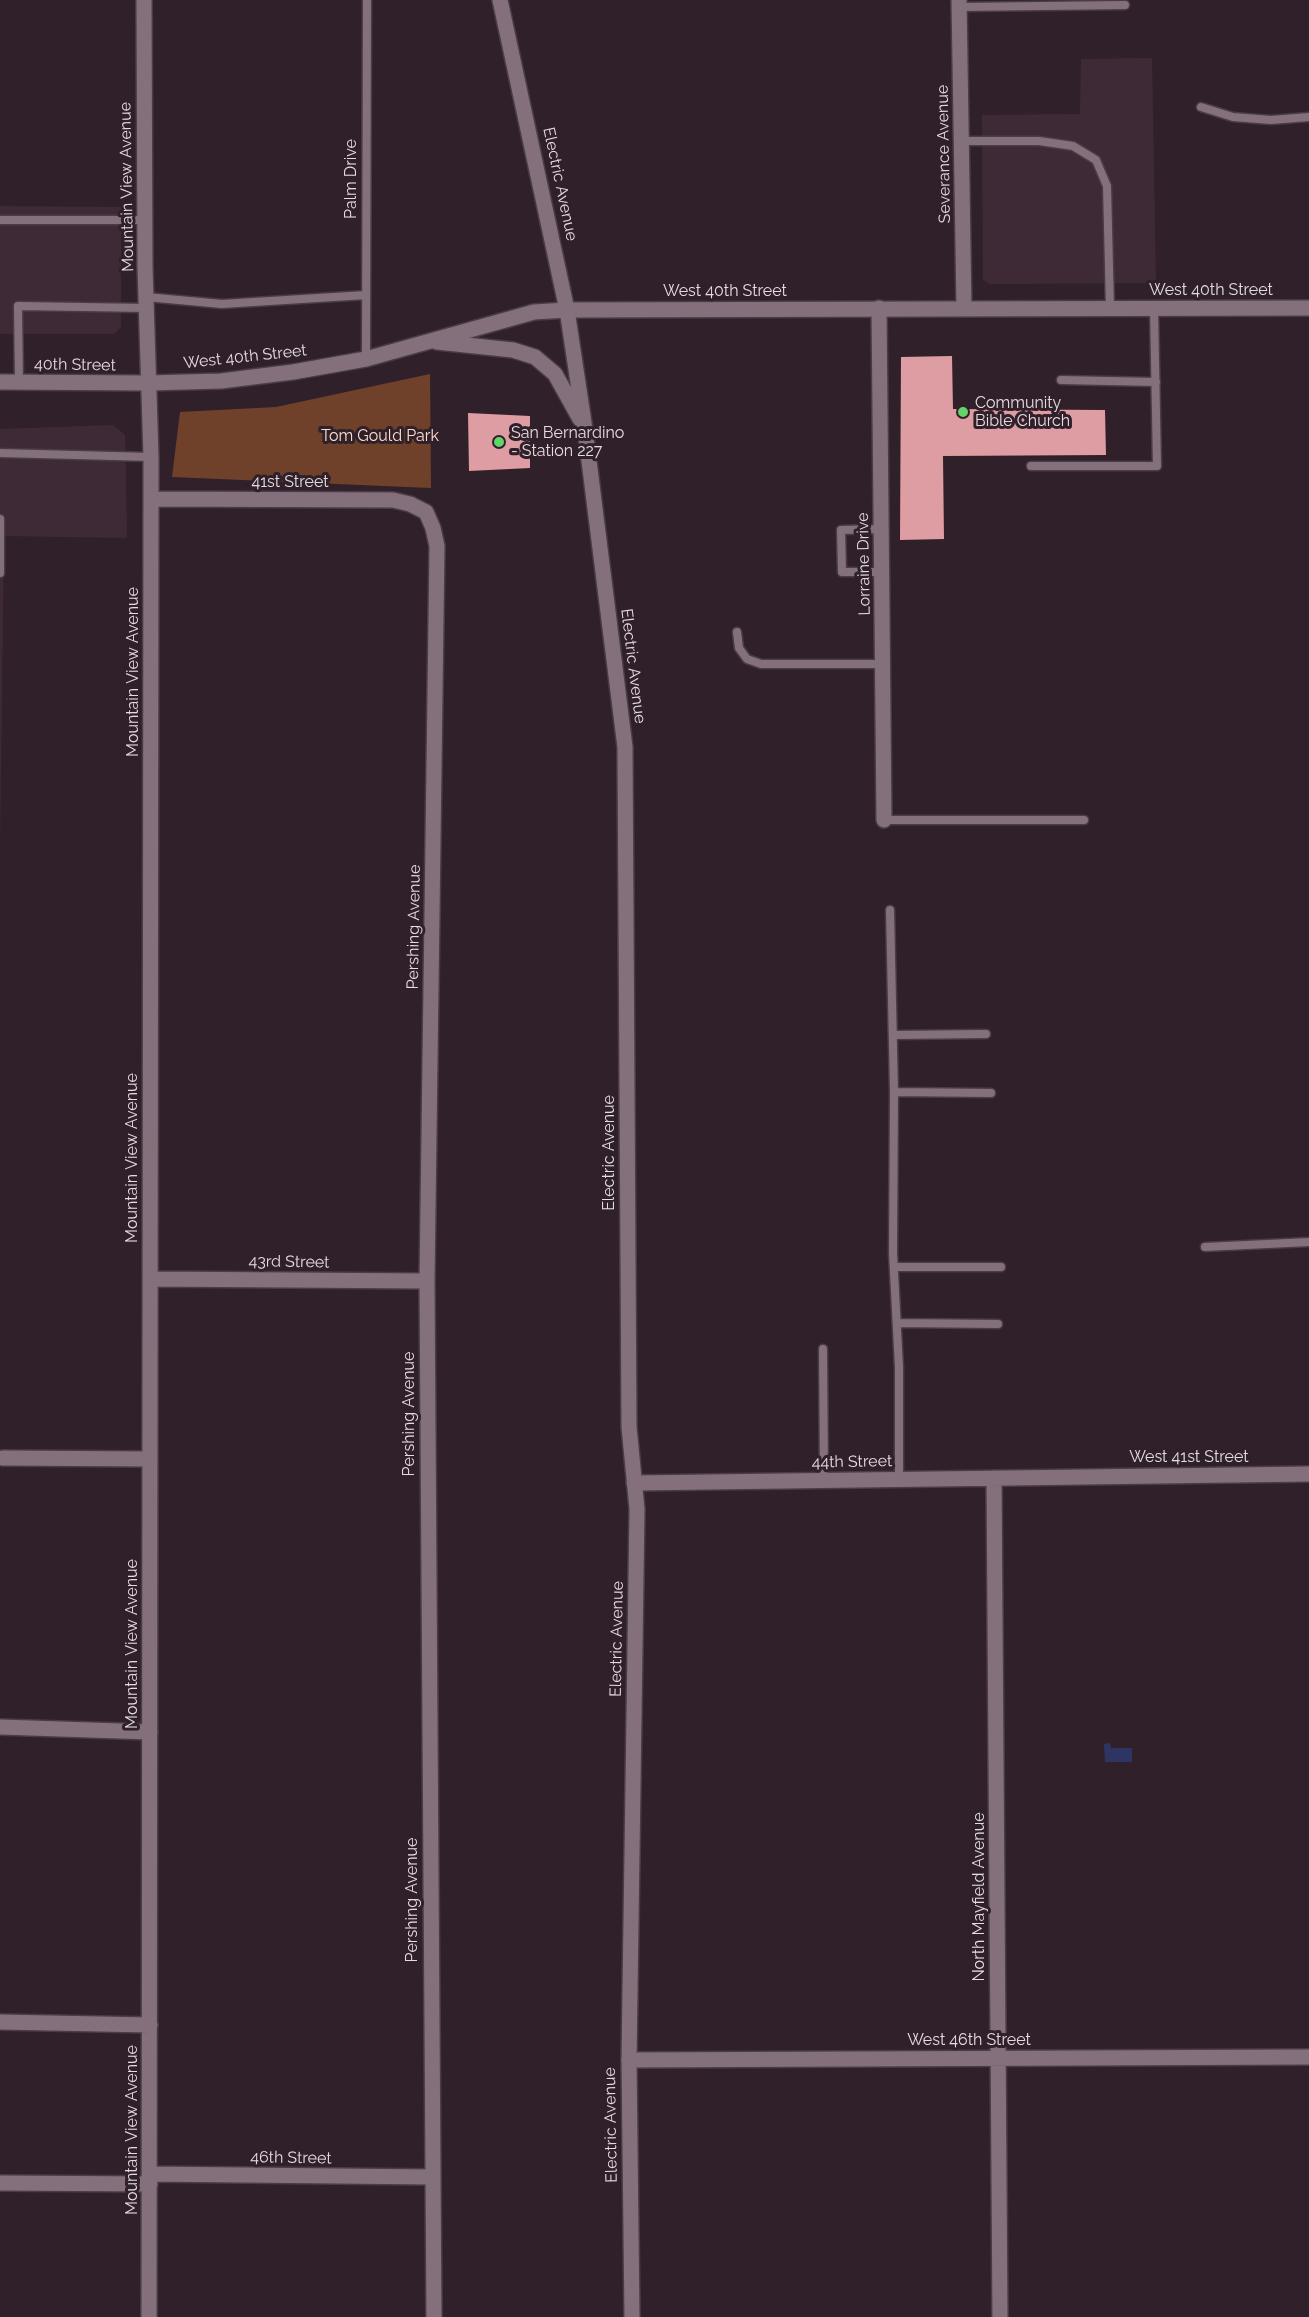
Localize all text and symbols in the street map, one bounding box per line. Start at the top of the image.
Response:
street label: Severance Avenue [933,85,955,223]
street label: Mountain View Avenue [116,102,138,272]
street label: Electric Avenue [539,125,581,243]
street label: Palm Drive [341,139,361,219]
street label: West 40th Street [1149,280,1273,300]
street label: West 40th Street [663,281,787,301]
street label: West 40th Street [182,341,308,373]
street label: 40th Street [34,355,116,375]
place label: Community Bible Church [975,393,1070,431]
marker: Community Bible Church [956,405,970,419]
place label: San Bernardino - Station 227 [511,423,624,461]
park label: Tom Gould Park [321,426,439,446]
marker: San Bernardino - Station 227 [492,435,506,449]
street label: 41st Street [251,472,329,492]
street label: Lorraine Drive [854,512,874,616]
street label: Mountain View Avenue [123,587,143,757]
street label: Electric Avenue [616,607,650,725]
street label: Pershing Avenue [403,864,425,990]
street label: Mountain View Avenue [122,1073,142,1243]
street label: Electric Avenue [599,1095,619,1211]
street label: 43rd Street [248,1252,330,1272]
street label: Pershing Avenue [399,1352,419,1476]
street label: West 41st Street [1129,1447,1249,1467]
street label: 44th Street [812,1452,892,1472]
street label: Mountain View Avenue [122,1559,142,1729]
street label: Electric Avenue [606,1581,628,1697]
street label: North Mayfield Avenue [969,1812,989,1982]
street label: Pershing Avenue [402,1838,422,1962]
street label: West 46th Street [907,2030,1031,2050]
street label: Mountain View Avenue [122,2045,142,2215]
street label: Electric Avenue [600,2067,622,2183]
street label: 46th Street [250,2148,332,2168]

